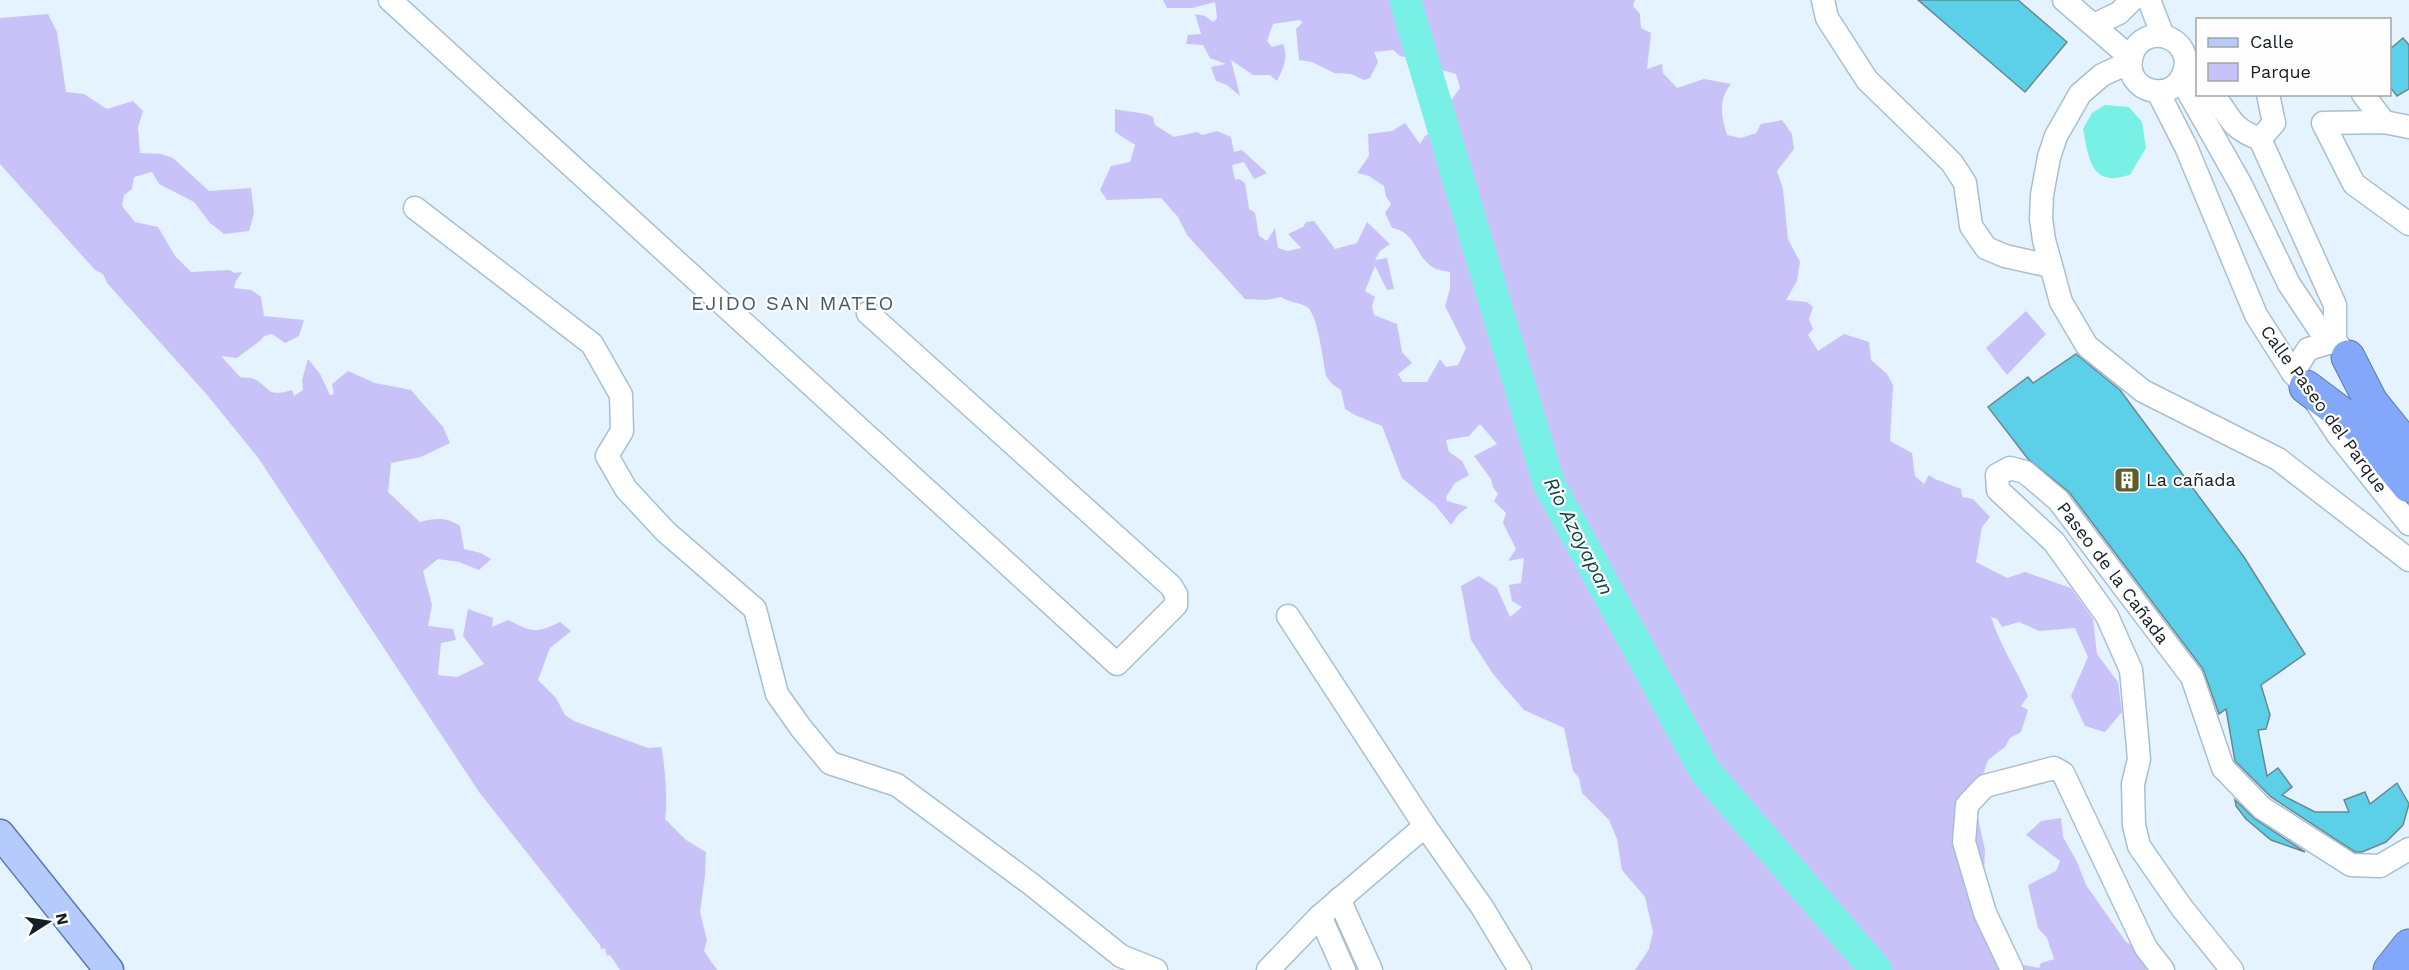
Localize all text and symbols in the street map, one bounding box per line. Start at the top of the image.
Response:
legend [2196,18,2391,96]
text: Calle [2250,31,2294,52]
text: Parque [2250,61,2311,82]
district label: EJIDO SAN MATEO [691,291,895,315]
street label: Calle Paseo del Parque [2257,321,2392,496]
building icon: La cañada [2112,465,2142,495]
place label: La cañada [2146,469,2236,490]
water label: Rio Azoyapan [1539,473,1619,599]
street label: Paseo de la Cañada [2053,497,2174,648]
north arrow [18,892,78,952]
text: N [52,911,73,927]

